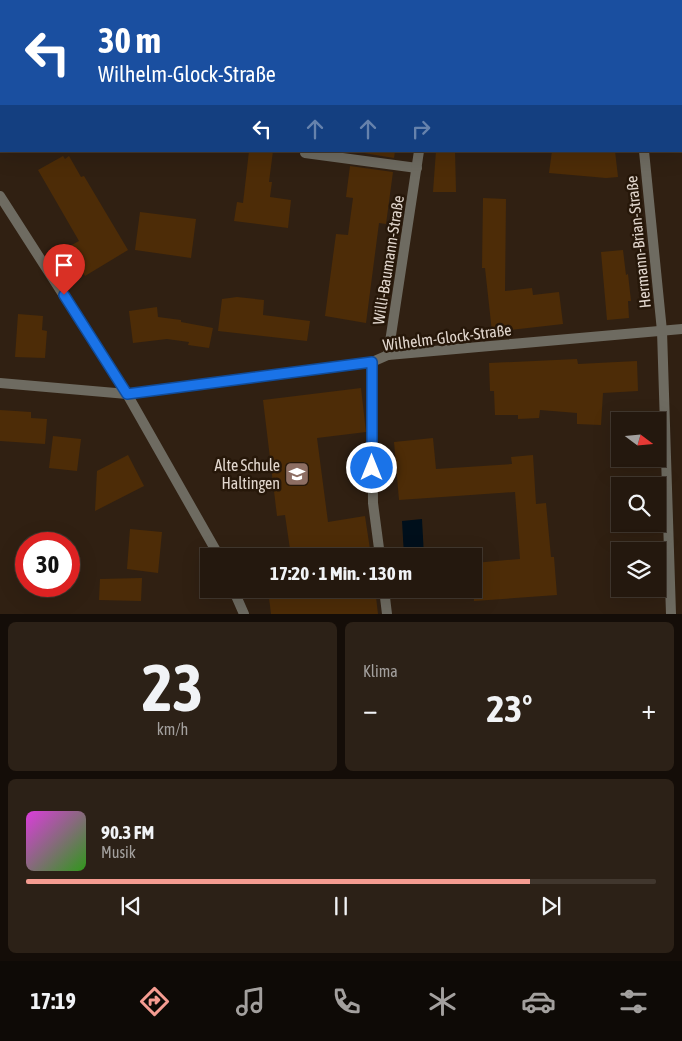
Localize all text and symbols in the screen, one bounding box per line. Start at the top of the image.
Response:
icon: left [15,20,80,85]
text: 30 m [98,20,161,60]
text: Wilhelm-Glock-Straße [98,61,276,87]
icon: left [248,115,276,143]
icon: ahead [301,115,329,143]
icon: ahead [354,115,382,143]
icon: right [407,115,435,143]
street label: Hermann-Brian-Straße [622,175,654,309]
street label: Willi-Baumann-Straße [369,194,407,326]
pin [43,244,85,295]
icon: arrive [50,251,78,279]
street label: Wilhelm-Glock-Straße [382,320,512,354]
north arrow [611,412,666,468]
map controls [611,412,666,597]
position arrow [345,441,397,493]
place label: Alte Schule Haltingen [215,456,280,493]
school or university icon: Alte Schule Haltingen [284,461,310,487]
button: search [611,477,666,532]
speed limit sign: 30 [15,532,80,597]
button: layers [611,542,666,597]
text: 17:20 · 1 Min. · 130 m [270,562,412,584]
text: 23 [142,650,203,725]
text: Klima [363,662,398,680]
text: 23° [486,687,533,730]
text: − [363,693,378,725]
text: + [641,693,656,725]
text: km/h [157,720,188,738]
text: 90.3 FM [101,821,154,843]
text: Musik [101,843,136,861]
icon: previous [117,892,145,920]
icon: pause [327,892,355,920]
icon: next [537,892,565,920]
icon: directions [137,984,172,1019]
icon: music [233,984,268,1019]
icon: phone [329,984,364,1019]
icon: climate [425,984,460,1019]
icon: car [521,984,556,1019]
icon: filters [616,984,651,1019]
text: 17:19 [30,988,76,1014]

